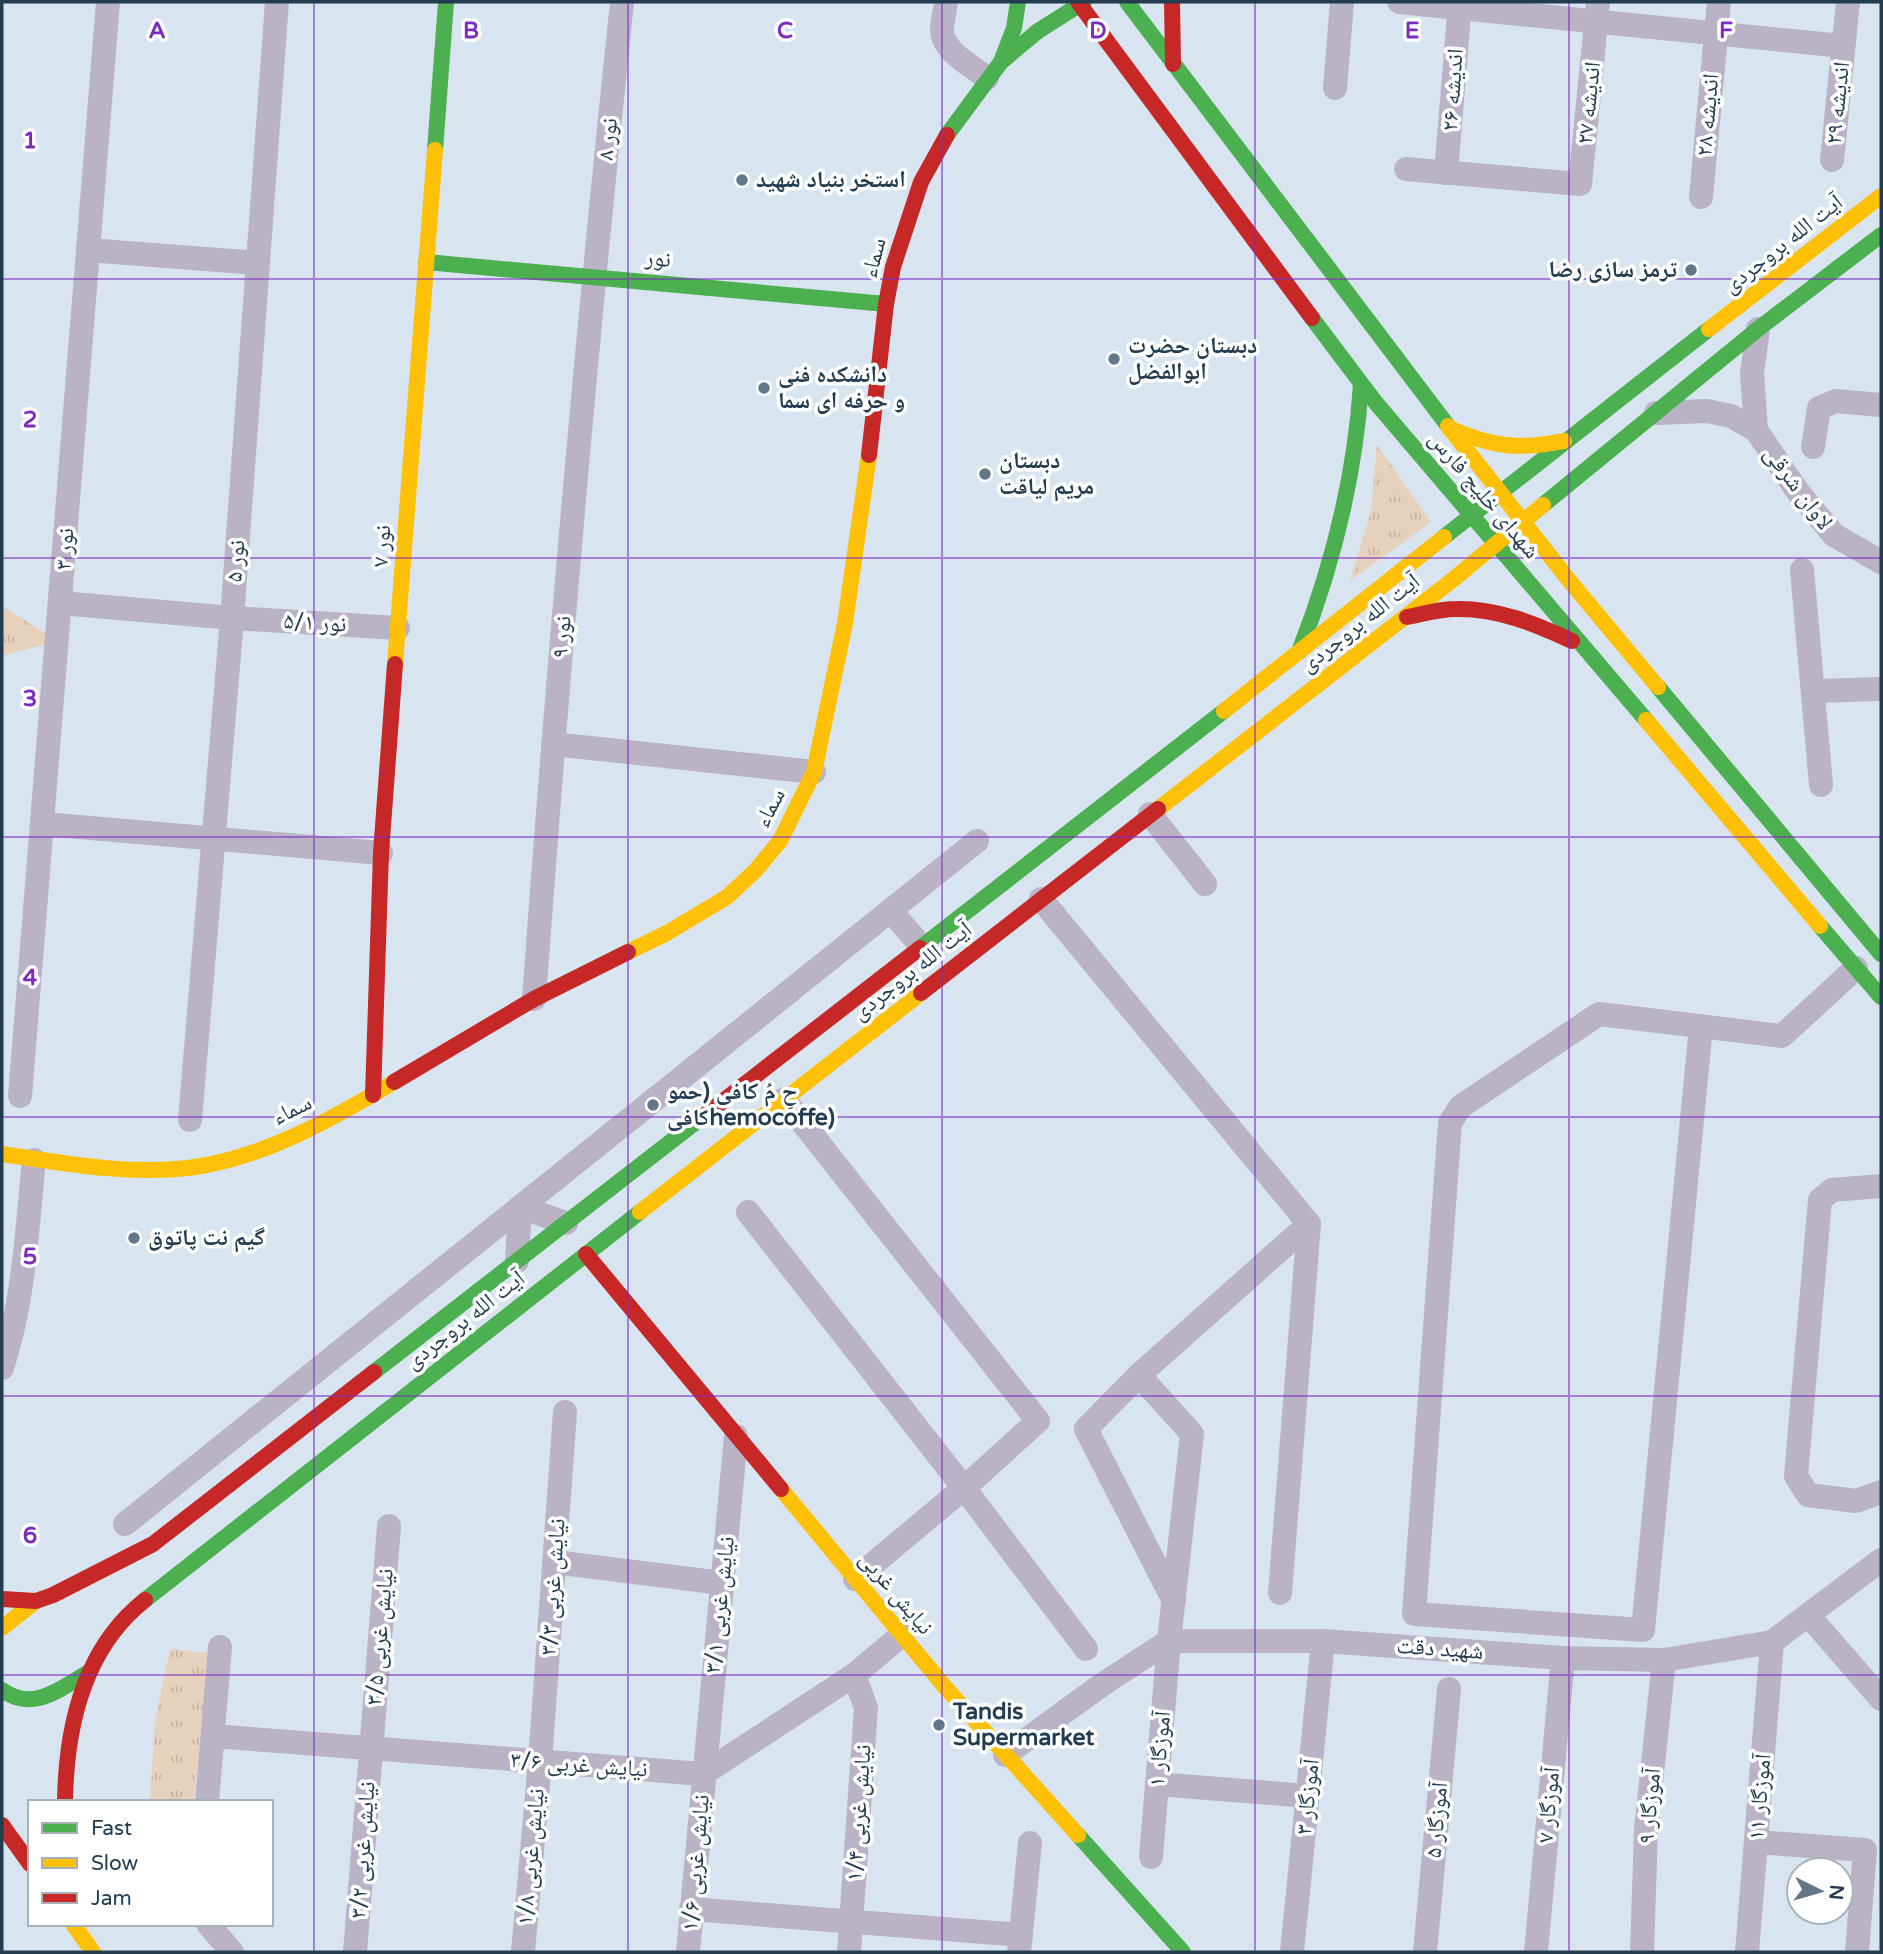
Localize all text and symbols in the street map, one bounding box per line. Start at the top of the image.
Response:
text: A [148,17,166,45]
text: B [463,17,479,45]
text: C [777,17,793,45]
text: D [1089,17,1107,45]
text: E [1405,17,1419,45]
text: F [1719,17,1733,45]
street label: اندیشه ۲۶ [1436,48,1470,132]
street label: اندیشه ۲۷ [1571,60,1607,146]
street label: اندیشه ۲۹ [1820,60,1856,146]
street label: اندیشه ۲۸ [1690,73,1726,157]
street label: نور ۸ [592,117,624,161]
text: 1 [23,127,37,155]
place label: استخر بنیاد شهید [756,166,906,194]
marker: استخر بنیاد شهید [734,172,750,188]
street label: آیت الله بروجردی [1717,188,1849,300]
street label: سماء [855,235,893,281]
street label: نور [643,244,672,274]
place label: ترمز سازی رضا [1548,256,1678,284]
marker: ترمز سازی رضا [1683,262,1699,278]
place label: دبستان حضرت ابوالفضل [1128,332,1257,386]
marker: دبستان حضرت ابوالفضل [1106,351,1122,367]
place label: دانشکده فنی و حرفه ای سما [778,361,905,415]
marker: دانشکده فنی و حرفه ای سما [756,380,772,396]
text: 2 [23,406,37,434]
street label: شهدای خلیج فارس [1423,425,1545,565]
street label: لاوان شرقی [1757,441,1839,535]
place label: دبستان مریم لیاقت [999,447,1094,502]
marker: دبستان مریم لیاقت [977,466,993,482]
street label: نور ۷ [367,524,397,568]
street label: نور ۳ [50,527,80,571]
street label: نور ۵ [221,539,251,583]
street label: آیت الله بروجردی [1294,567,1426,679]
street label: نور ۵/۱ [283,607,347,639]
street label: نور ۹ [546,615,578,659]
text: 3 [23,685,37,713]
street label: سماء [748,784,792,832]
street label: آیت الله بروجردی [846,915,978,1027]
text: 4 [23,964,38,992]
place label: حِ مُ کافی (حمو کافیhemocoffe) [667,1078,835,1132]
street label: سماء [268,1089,316,1131]
marker: حِ مُ کافی (حمو کافیhemocoffe) [645,1097,661,1113]
place label: گیم نت پاتوق [148,1224,265,1253]
marker: گیم نت پاتوق [126,1230,142,1246]
text: 5 [23,1243,37,1271]
street label: آیت الله بروجردی [399,1264,531,1376]
street label: نیایش غربی ۳/۳ [534,1517,572,1657]
text: 6 [23,1522,37,1550]
street label: نیایش غربی ۳/۱ [699,1535,741,1675]
street label: نیایش غربی [853,1545,939,1641]
street label: نیایش غربی ۳/۵ [360,1567,400,1707]
street label: شهید دقت [1396,1632,1484,1666]
place label: Tandis Supermarket [952,1698,1095,1752]
street label: آموزگار ۱ [1143,1709,1177,1788]
marker: Tandis Supermarket [931,1717,947,1733]
street label: نیایش غربی ۱/۴ [840,1743,878,1883]
street label: نیایش غربی ۳/۶ [509,1746,649,1784]
street label: آموزگار ۱۱ [1742,1752,1778,1841]
street label: آموزگار ۳ [1290,1757,1326,1836]
street label: آموزگار ۷ [1532,1765,1566,1844]
street label: آموزگار ۹ [1633,1766,1667,1845]
street label: نیایش غربی ۳/۲ [344,1780,382,1920]
street label: آموزگار ۵ [1420,1780,1454,1859]
street label: نیایش غربی ۱/۸ [511,1787,551,1927]
street label: نیایش غربی ۱/۶ [676,1793,716,1933]
legend [28,1800,273,1926]
text: Fast [91,1816,132,1841]
text: Slow [91,1851,139,1876]
north arrow [1785,1856,1855,1926]
text: N [1824,1884,1848,1901]
text: Jam [91,1886,132,1911]

